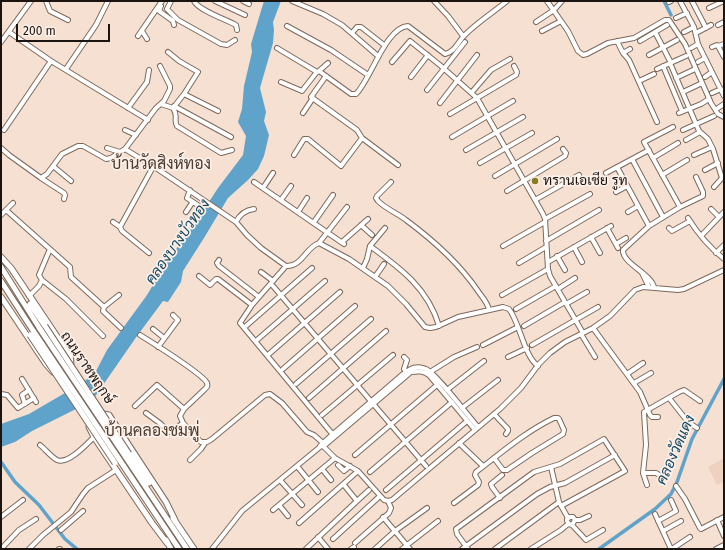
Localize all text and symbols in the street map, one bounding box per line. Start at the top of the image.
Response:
scale bar [18,16,112,42]
text: 200 m [23,24,56,38]
district label: บ้านวัดสิงห์ทอง [111,155,211,175]
place label: ทรานเอเชีย รูท [543,173,628,189]
marker: ทรานเอเชีย รูท [530,176,540,186]
water label: คลองบางบัวทอง [142,196,214,288]
street label: ถนนราชพฤกษ์ [57,329,117,407]
water label: คลองวัดแดง [653,412,699,488]
district label: บ้านคลองชมพู่ [105,422,199,442]

